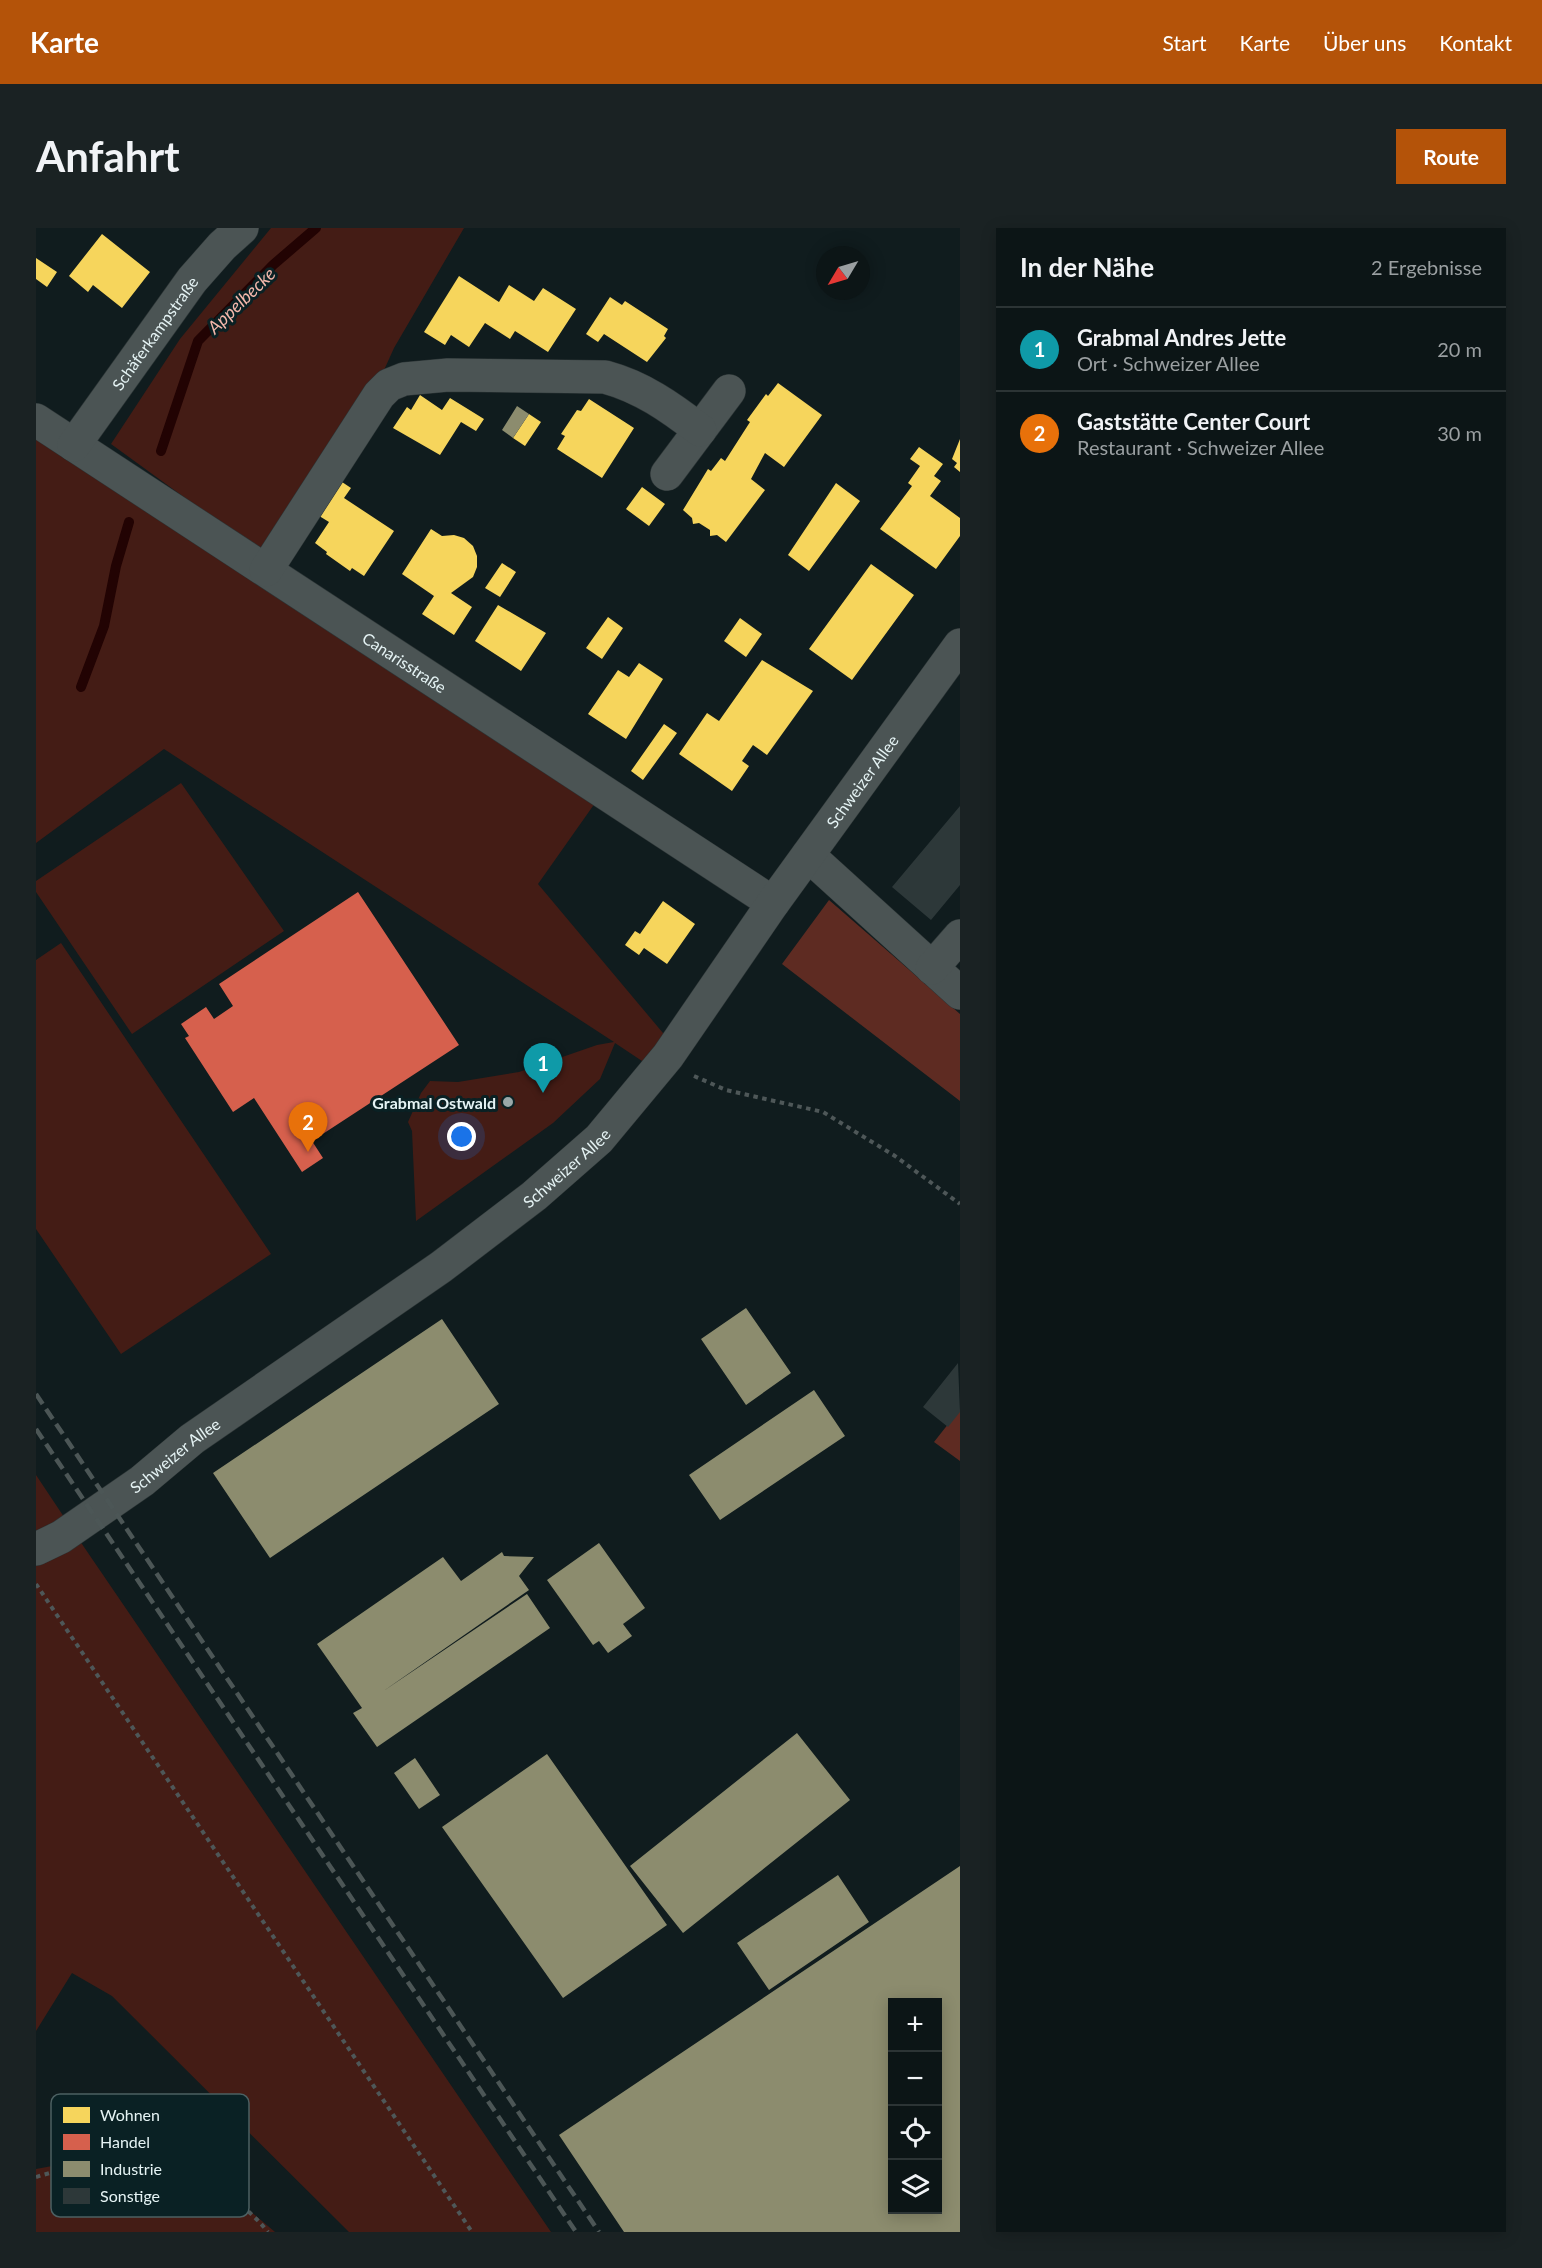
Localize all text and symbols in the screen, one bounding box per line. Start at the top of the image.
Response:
text: Karte [30,25,99,59]
text: Start [1162,30,1207,55]
text: Karte [1240,30,1290,55]
text: Über uns [1323,30,1406,55]
text: Kontakt [1439,30,1512,55]
button: Route [1396,129,1506,184]
text: Anfahrt [36,131,180,181]
north arrow [816,246,870,300]
text: In der Nähe [1020,251,1154,283]
text: 2 Ergebnisse [1371,255,1482,279]
water label: Appelbecke [202,262,280,338]
street label: Schäferkampstraße [107,272,201,393]
text: Grabmal Andres Jette [1077,324,1286,351]
text: 1 [1034,337,1045,361]
text: 20 m [1437,337,1482,361]
text: Ort · Schweizer Allee [1077,351,1260,375]
text: Gaststätte Center Court [1077,408,1310,435]
text: 2 [1034,421,1045,445]
text: 30 m [1437,421,1482,445]
text: Restaurant · Schweizer Allee [1077,435,1324,459]
street label: Canarisstraße [359,627,450,696]
street label: Schweizer Allee [822,731,901,831]
pin: 1 [524,1044,562,1093]
place label: Grabmal Ostwald [372,1093,496,1112]
marker: Grabmal Ostwald [501,1095,515,1109]
pin: 2 [288,1102,328,1152]
your location [447,1122,476,1151]
street label: Schweizer Allee [519,1124,614,1211]
street label: Schweizer Allee [126,1413,223,1496]
map controls [888,1998,942,2214]
button: + [888,1998,942,2052]
button: − [888,2052,942,2106]
legend [51,2094,249,2217]
text: Wohnen [100,2105,160,2124]
button: locate [888,2106,942,2160]
text: Handel [100,2132,150,2151]
text: Industrie [100,2159,162,2178]
button: layers [888,2160,942,2214]
text: Sonstige [100,2186,160,2205]

